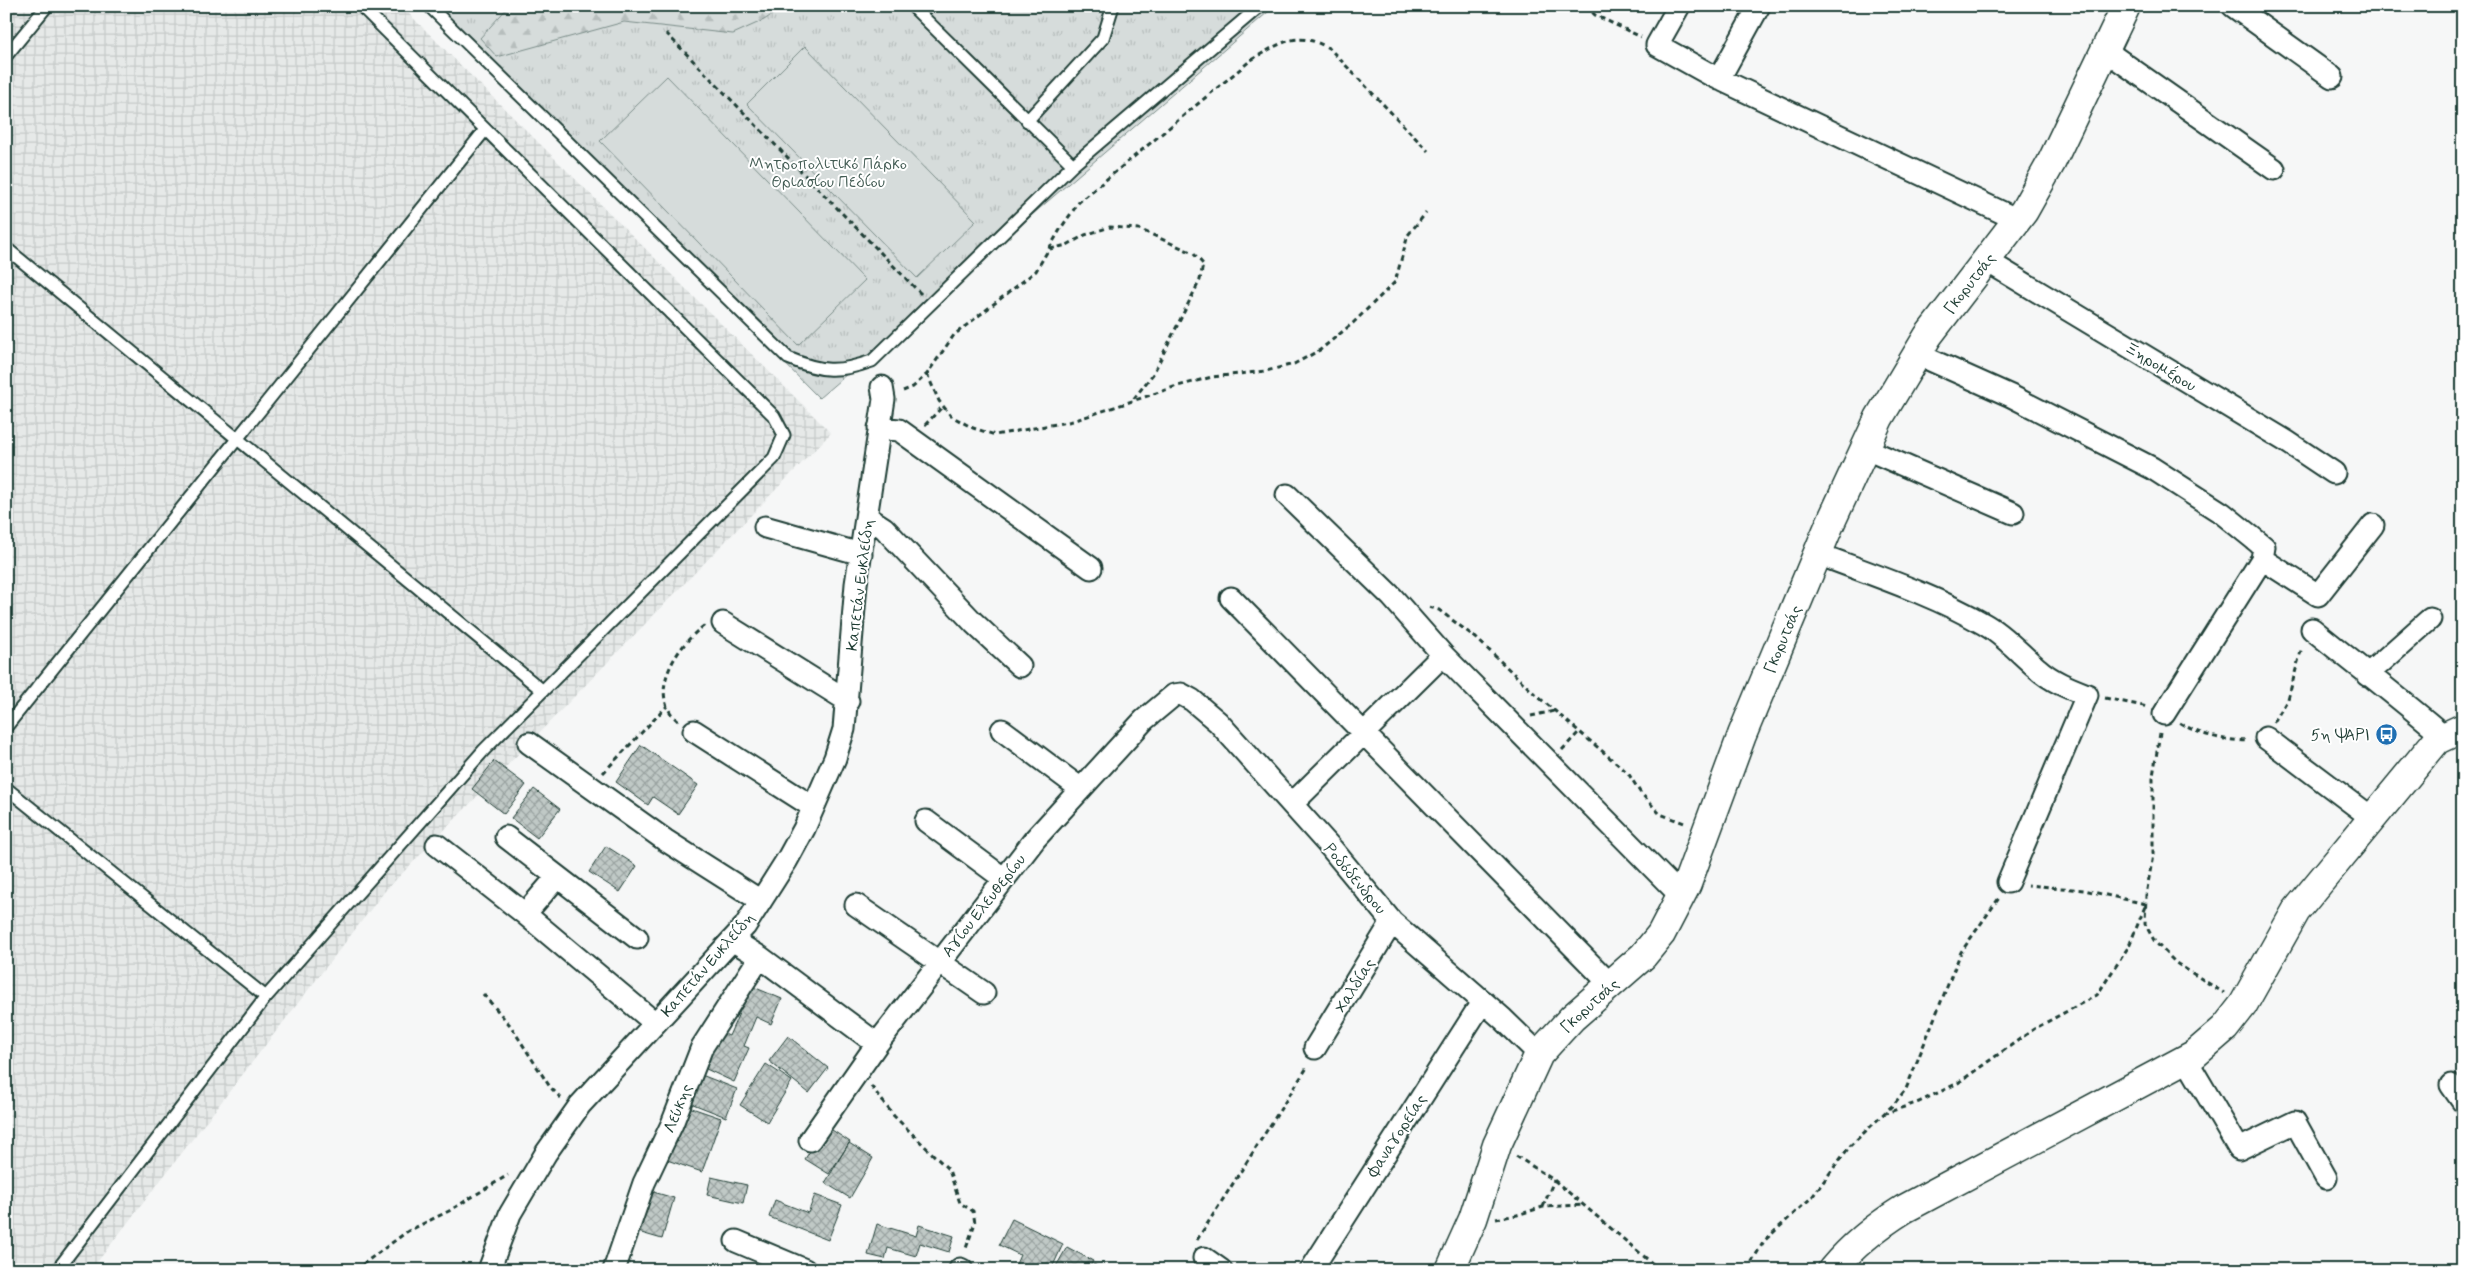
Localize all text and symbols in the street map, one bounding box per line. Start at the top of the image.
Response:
park label: Μητροπολιτικό Πάρκο Θριασίου Πεδίου [749,154,907,193]
street label: Γκορυτσάς [1940,249,2001,319]
street label: Ξηρομέρου [2121,337,2200,397]
street label: Καπετάν Ευκλείδη [842,518,879,652]
street label: Γκορυτσάς [1760,602,1807,677]
bus stop icon: 5η ΨΑΡΙ [2374,722,2398,746]
place label: 5η ΨΑΡΙ [2311,725,2370,746]
street label: Ροδόδενδρου [1319,839,1391,919]
street label: Αγίου Ελευθερίου [937,850,1031,962]
street label: Καπετάν Ευκλείδη [657,908,760,1022]
street label: Χαλδίας [1330,955,1380,1017]
street label: Γκορυτσάς [1556,974,1624,1038]
street label: Λεύκης [659,1081,698,1136]
street label: Φαναγορείας [1362,1090,1432,1182]

